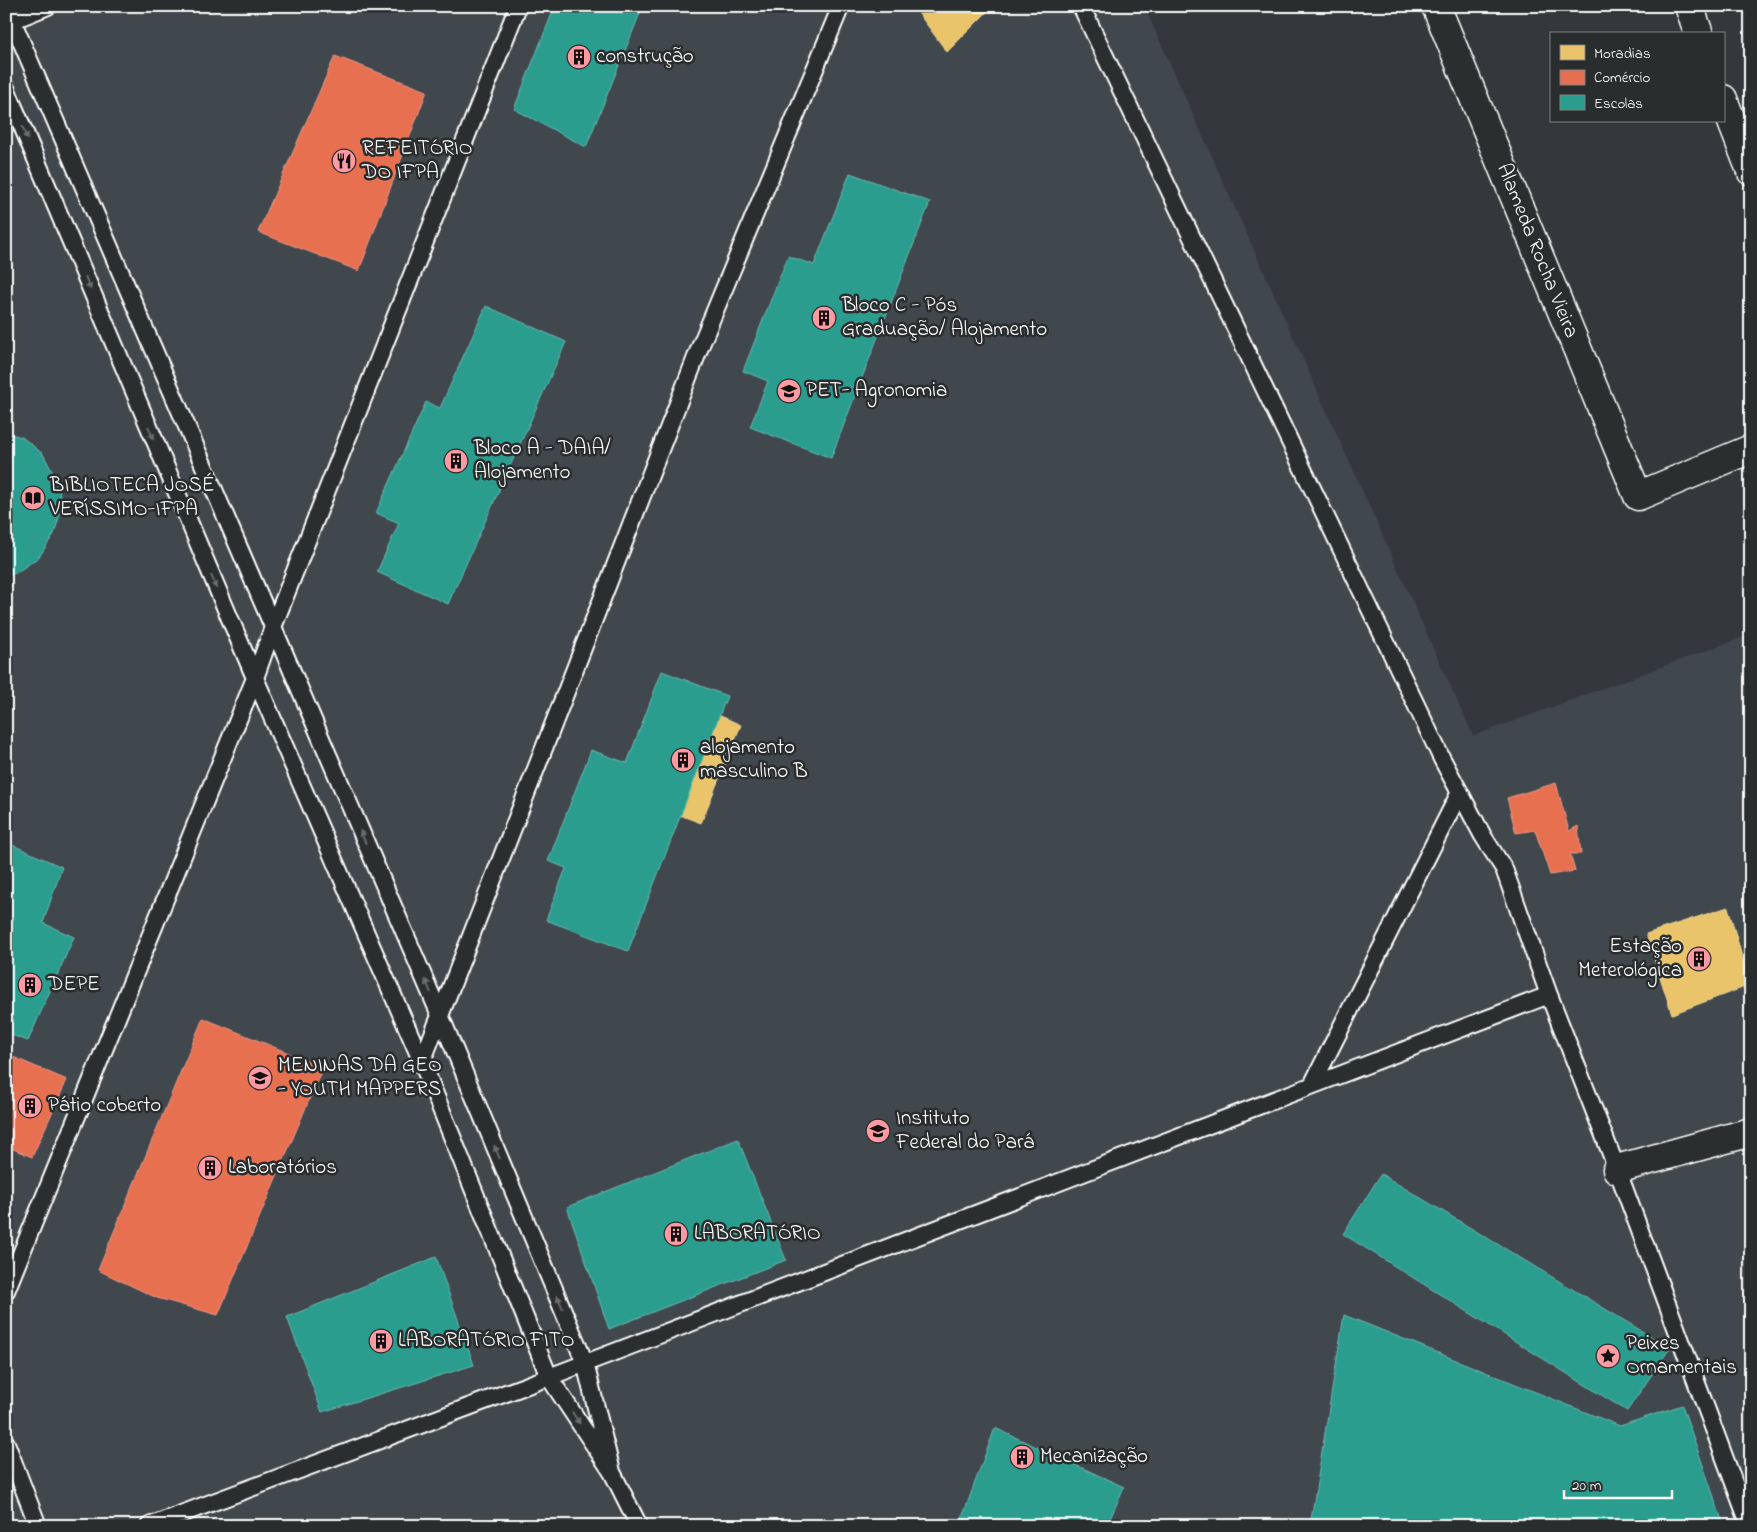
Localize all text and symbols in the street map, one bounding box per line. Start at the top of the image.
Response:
legend [1550,32,1724,122]
place label: construção [596,42,694,72]
text: Moradias [1594,43,1651,65]
building icon: construção [566,44,592,70]
text: Comércio [1594,67,1650,89]
text: Escolas [1594,93,1643,115]
one-way arrow [22,126,30,140]
place label: REFEITÓRIO DO IFPA [361,134,473,188]
restaurant icon: REFEITÓRIO DO IFPA [331,148,357,174]
street label: Alameda Rocha Vieira [1488,159,1586,343]
one-way arrow [85,276,93,290]
place label: Bloco C - Pós Graduação/ Alojamento [841,291,1047,345]
building icon: Bloco C - Pós Graduação/ Alojamento [811,305,837,331]
place label: PET- Agronomia [806,376,947,408]
school or university icon: PET- Agronomia [776,378,802,404]
one-way arrow [148,426,156,440]
place label: Bloco A - DAIA/ Alojamento [473,434,611,488]
building icon: Bloco A - DAIA/ Alojamento [443,448,469,474]
place label: BIBLIOTECA JOSÉ VERÍSSIMO-IFPA [49,471,214,525]
library icon: BIBLIOTECA JOSÉ VERÍSSIMO-IFPA [20,485,46,511]
one-way arrow [211,575,219,589]
place label: alojamento masculino B [700,733,808,787]
building icon: alojamento masculino B [670,747,696,773]
one-way arrow [359,830,367,844]
place label: Estação Meterológica [1578,932,1682,988]
building icon: Estação Meterológica [1686,946,1712,972]
place label: DEPE [47,970,100,1000]
building icon: DEPE [17,972,43,998]
one-way arrow [423,979,431,993]
place label: MENINAS DA GEO - YOUTH MAPPERS [278,1051,442,1105]
school or university icon: MENINAS DA GEO - YOUTH MAPPERS [247,1065,273,1091]
place label: Pátio coberto [48,1091,161,1121]
building icon: Pátio coberto [17,1093,43,1119]
place label: Instituto Federal do Pará [895,1104,1035,1158]
school or university icon: Instituto Federal do Pará [865,1118,891,1144]
one-way arrow [493,1145,501,1159]
place label: Laboratórios [228,1153,337,1183]
building icon: Laboratórios [197,1155,223,1181]
place label: LABORATÓRIO [694,1219,821,1249]
building icon: LABORATÓRIO [663,1221,689,1247]
one-way arrow [555,1295,563,1309]
place label: LABORATÓRIO FITO [398,1326,574,1356]
building icon: LABORATÓRIO FITO [368,1328,394,1354]
place label: Peixes Ornamentais [1626,1329,1737,1383]
place icon: Peixes Ornamentais [1595,1343,1621,1369]
one-way arrow [571,1411,581,1425]
place label: Mecanização [1040,1442,1148,1472]
building icon: Mecanização [1009,1444,1035,1470]
scale bar [1564,1467,1672,1499]
text: 20 m [1572,1475,1602,1497]

